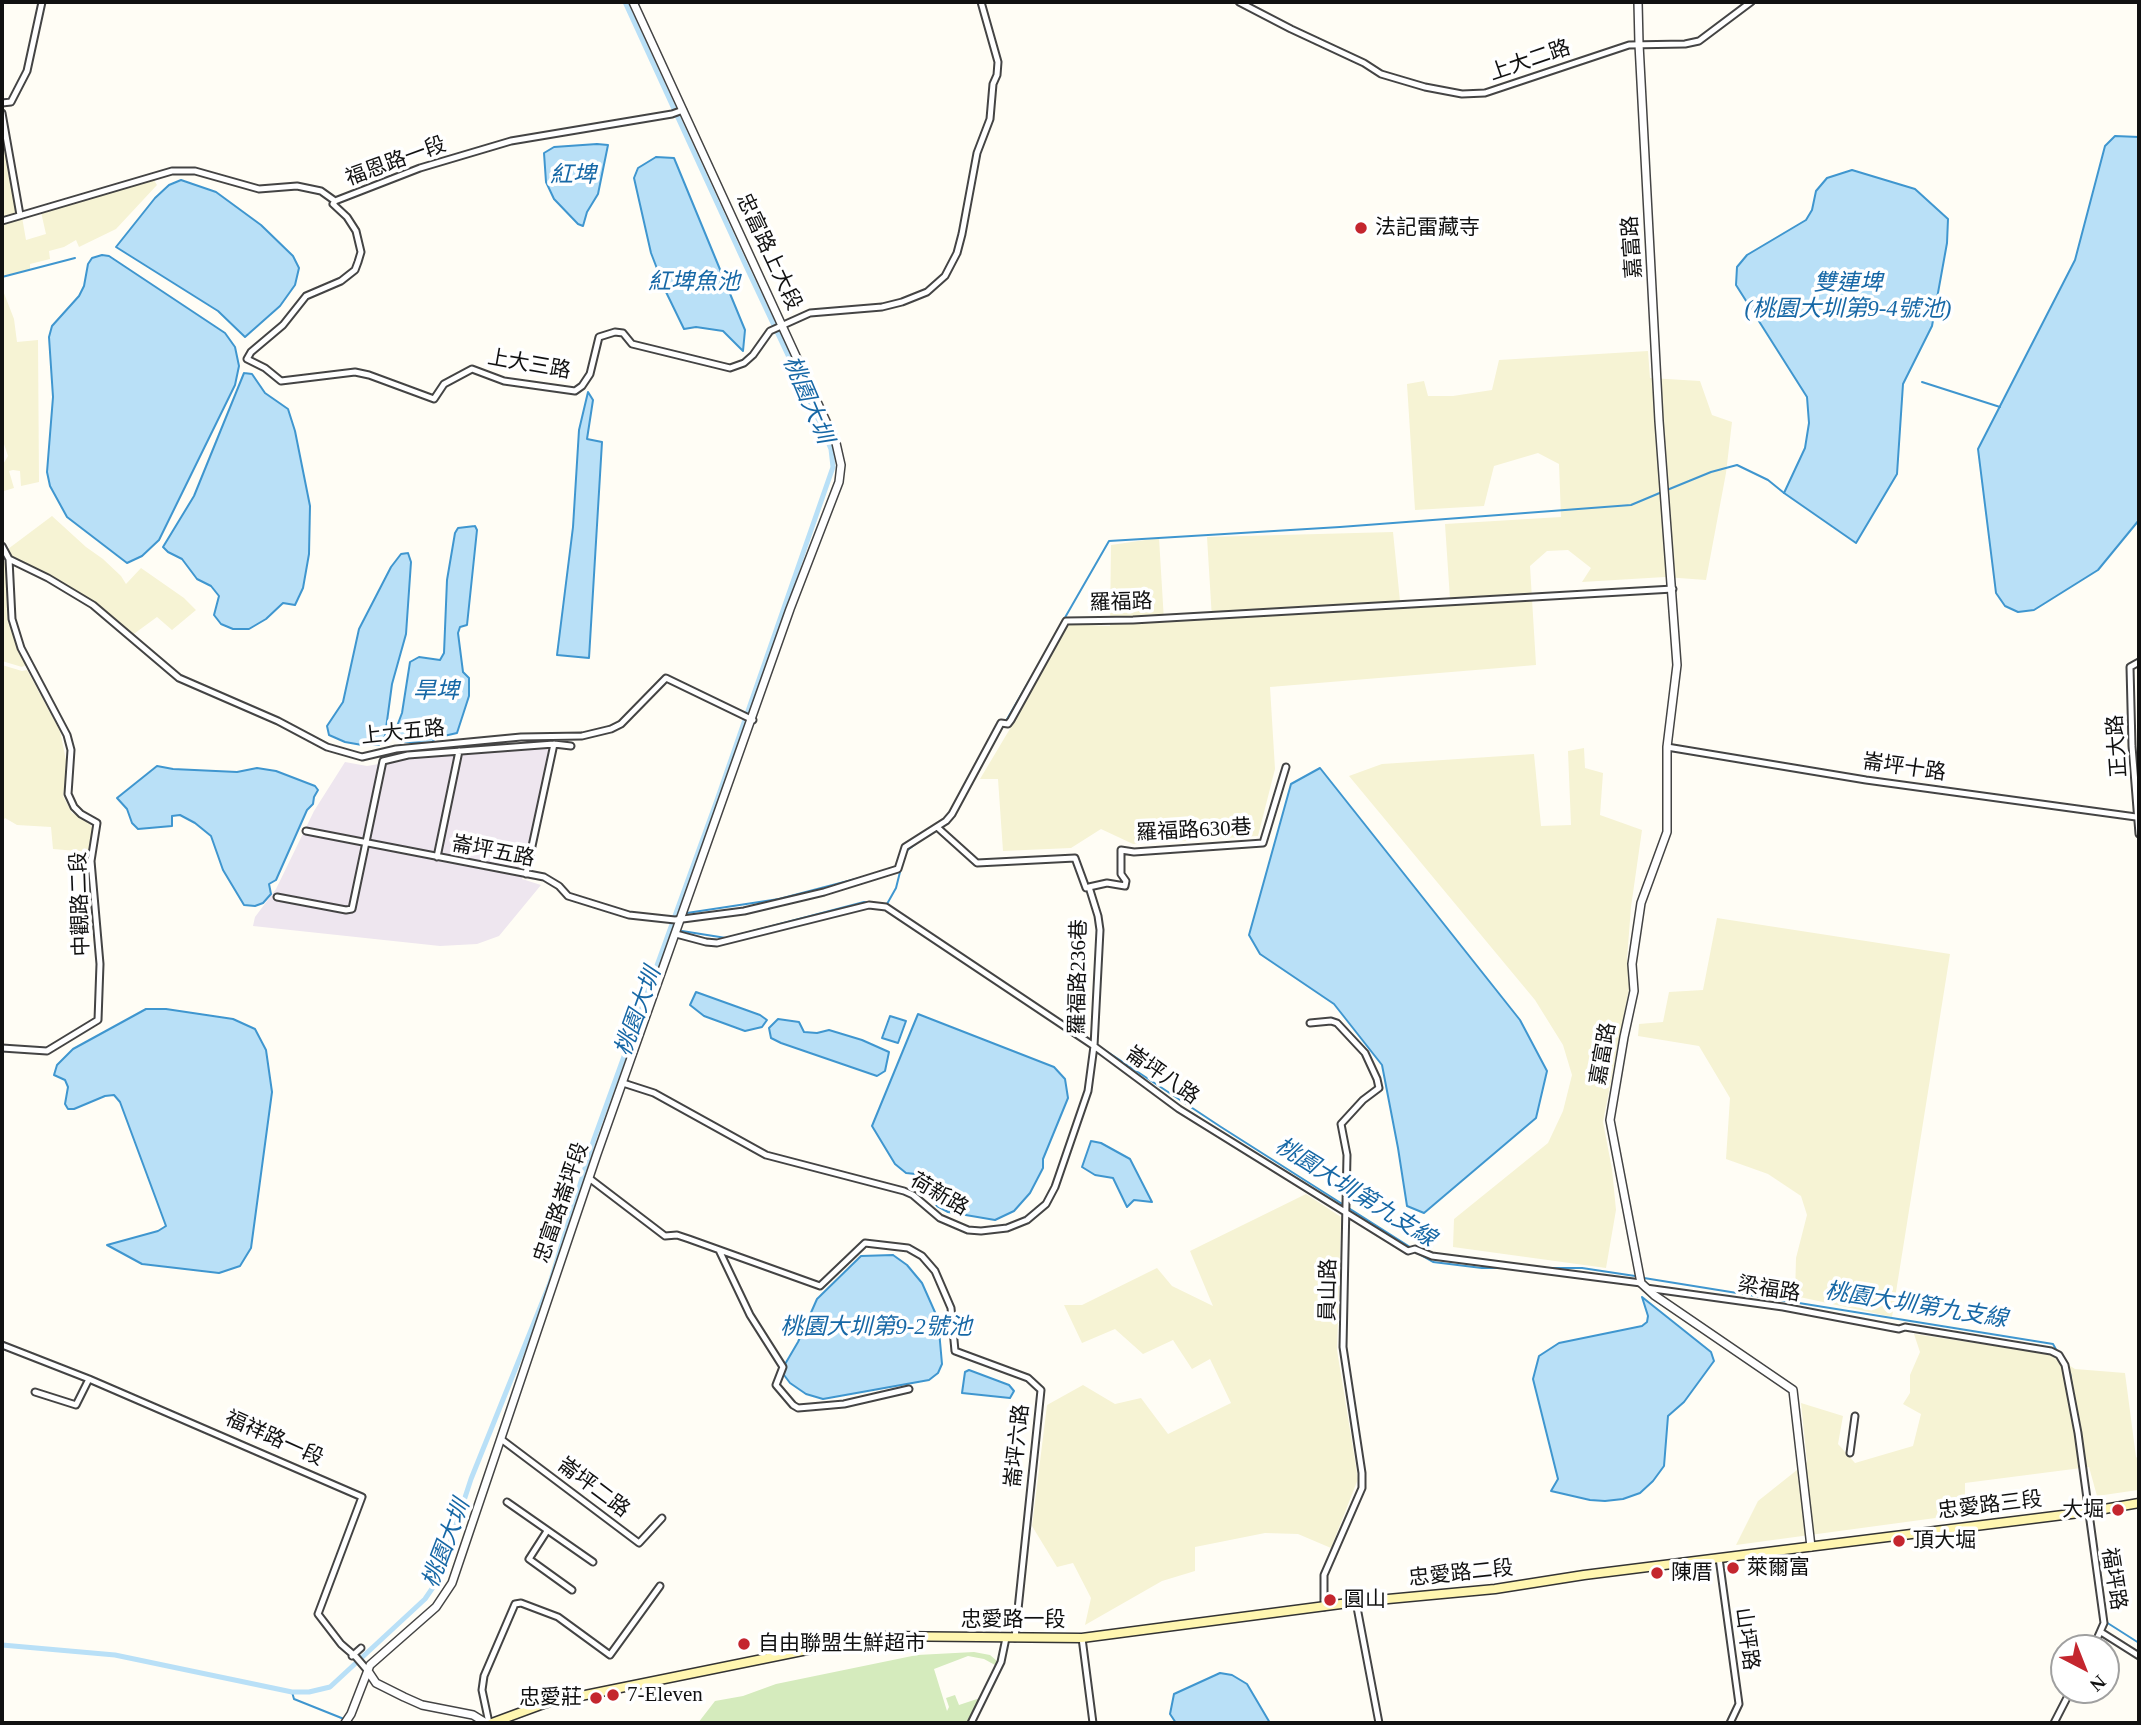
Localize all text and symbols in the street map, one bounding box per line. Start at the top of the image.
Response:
street label: 上大二路 [1486,35,1574,87]
street label: 福恩路一段 [342,132,450,192]
water label: 紅埤 [550,162,596,190]
street label: 忠富路上大段 [730,190,806,314]
place label: 法記雷藏寺 [1375,215,1480,241]
street label: 嘉富路 [1618,215,1648,279]
marker: 法記雷藏寺 [1353,220,1369,236]
water label: 紅埤魚池 [648,269,740,297]
water label: 雙連埤 (桃園大圳第9-4號池) [1745,270,1951,324]
street label: 上大三路 [485,345,573,385]
water label: 桃園大圳 [776,352,838,448]
street label: 羅福路 [1089,589,1153,617]
water label: 旱埤 [413,678,459,706]
street label: 正大路 [2103,714,2133,778]
street label: 上大五路 [360,716,446,750]
street label: 崙坪十路 [1861,750,1947,786]
street label: 羅福路630巷 [1136,815,1252,847]
street label: 崙坪五路 [449,832,537,872]
street label: 中觀路二段 [67,851,95,957]
street label: 羅福路236巷 [1065,919,1093,1035]
water label: 桃園大圳 [610,964,668,1060]
street label: 嘉富路 [1586,1021,1622,1087]
street label: 崙坪八路 [1120,1042,1204,1110]
water label: 桃園大圳第九支線 [1270,1133,1440,1253]
street label: 忠富路崙坪段 [530,1139,594,1267]
street label: 荷新路 [905,1168,973,1222]
street label: 員山路 [1316,1258,1342,1322]
street label: 梁福路 [1736,1273,1802,1307]
water label: 桃園大圳第九支線 [1823,1278,2009,1334]
water label: 桃園大圳第9-2號池 [780,1314,972,1342]
street label: 崙坪六路 [1001,1403,1035,1489]
street label: 福祥路一段 [221,1406,327,1472]
street label: 崙坪二路 [552,1453,634,1523]
street label: 忠愛路三段 [1936,1487,2044,1525]
water label: 桃園大圳 [418,1496,476,1592]
place label: 大堀 [2062,1497,2104,1523]
marker: 大堀 [2110,1502,2126,1518]
place label: 頂大堀 [1913,1528,1976,1554]
marker: 頂大堀 [1891,1533,1907,1549]
street label: 福坪路 [2096,1546,2130,1612]
place label: 萊爾富 [1747,1555,1810,1581]
street label: 忠愛路二段 [1407,1556,1515,1592]
place label: 陳厝 [1671,1560,1713,1586]
marker: 萊爾富 [1725,1560,1741,1576]
marker: 陳厝 [1649,1565,1665,1581]
place label: 圓山 [1344,1587,1386,1613]
marker: 圓山 [1322,1592,1338,1608]
street label: 山坪路 [1729,1606,1763,1672]
street label: 忠愛路一段 [961,1607,1065,1633]
place label: 自由聯盟生鮮超市 [758,1631,926,1657]
north arrow [2050,1634,2120,1704]
marker: 自由聯盟生鮮超市 [736,1636,752,1652]
text: N [2086,1671,2110,1696]
place label: 7-Eleven [627,1682,703,1708]
place label: 忠愛莊 [519,1685,582,1711]
marker: 7-Eleven [605,1687,621,1703]
marker: 忠愛莊 [588,1690,604,1706]

